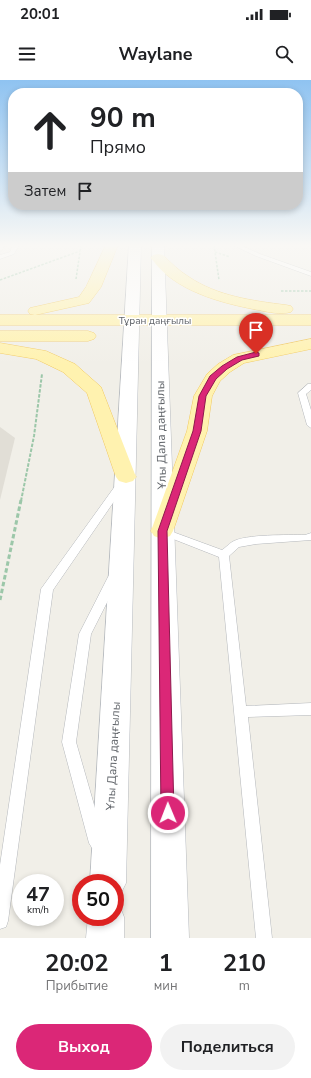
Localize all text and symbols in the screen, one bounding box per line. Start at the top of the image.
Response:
text: 20:01 [20,4,60,24]
text: Waylane [118,42,193,66]
icon: menu [16,43,38,65]
icon: search [273,43,295,65]
text: 90 m [90,99,156,137]
icon: ahead [24,104,76,156]
text: Прямо [90,135,146,159]
icon: arrive [74,180,96,202]
text: Затем [24,181,66,201]
pin [239,313,273,354]
street label: Тұран даңғылы [119,314,191,328]
icon: arrive [245,319,267,341]
street label: Ұлы Дала даңғылы [152,380,170,491]
street label: Ұлы Дала даңғылы [102,701,124,812]
position arrow [147,792,189,834]
speed limit sign: 50 [72,874,124,926]
text: 47 [26,881,50,908]
text: km/h [27,903,49,917]
text: 20:02 [45,947,109,979]
text: 1 [158,947,173,979]
text: 210 [223,947,266,979]
text: Прибытие [46,977,108,995]
text: мин [154,977,178,995]
text: m [239,977,250,995]
button: Выход [16,1024,152,1070]
button: Поделиться [160,1024,295,1070]

